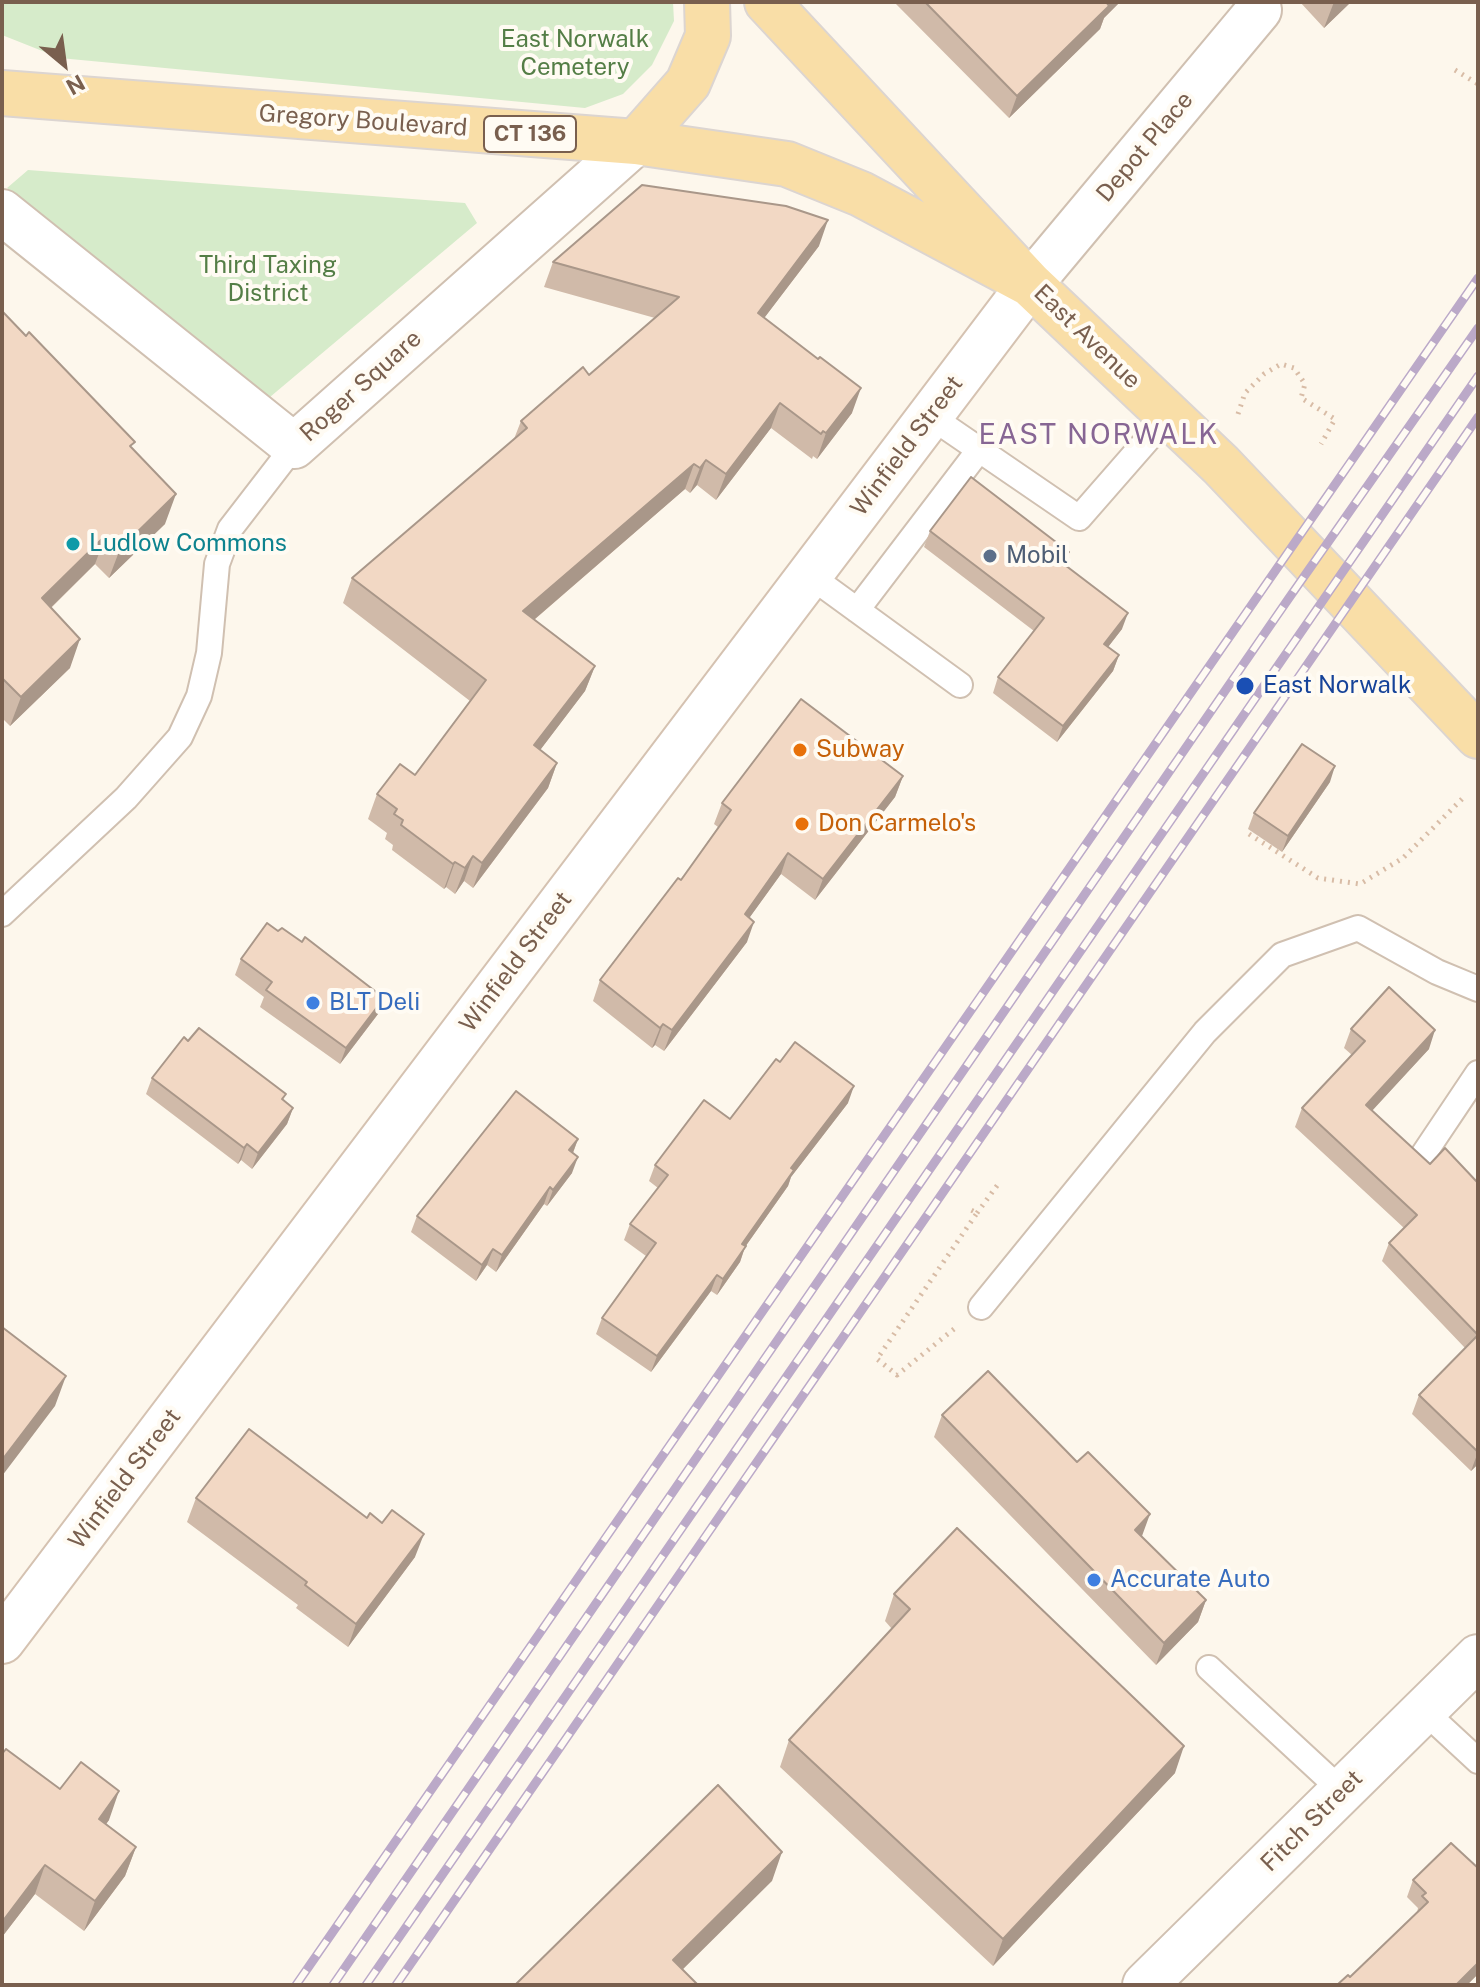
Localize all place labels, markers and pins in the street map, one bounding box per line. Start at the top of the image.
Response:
place label: Ludlow Commons [89,530,287,558]
marker: Ludlow Commons [64,535,82,553]
place label: Mobil [1006,542,1068,570]
marker: Mobil [981,547,999,565]
place label: East Norwalk [1263,672,1411,700]
marker: East Norwalk [1234,675,1256,697]
place label: Subway [816,736,904,764]
marker: Subway [791,741,809,759]
place label: Don Carmelo's [818,810,976,838]
marker: Don Carmelo's [793,815,811,833]
place label: BLT Deli [329,989,420,1017]
marker: BLT Deli [304,994,322,1012]
place label: Accurate Auto [1110,1566,1270,1594]
marker: Accurate Auto [1085,1571,1103,1589]

